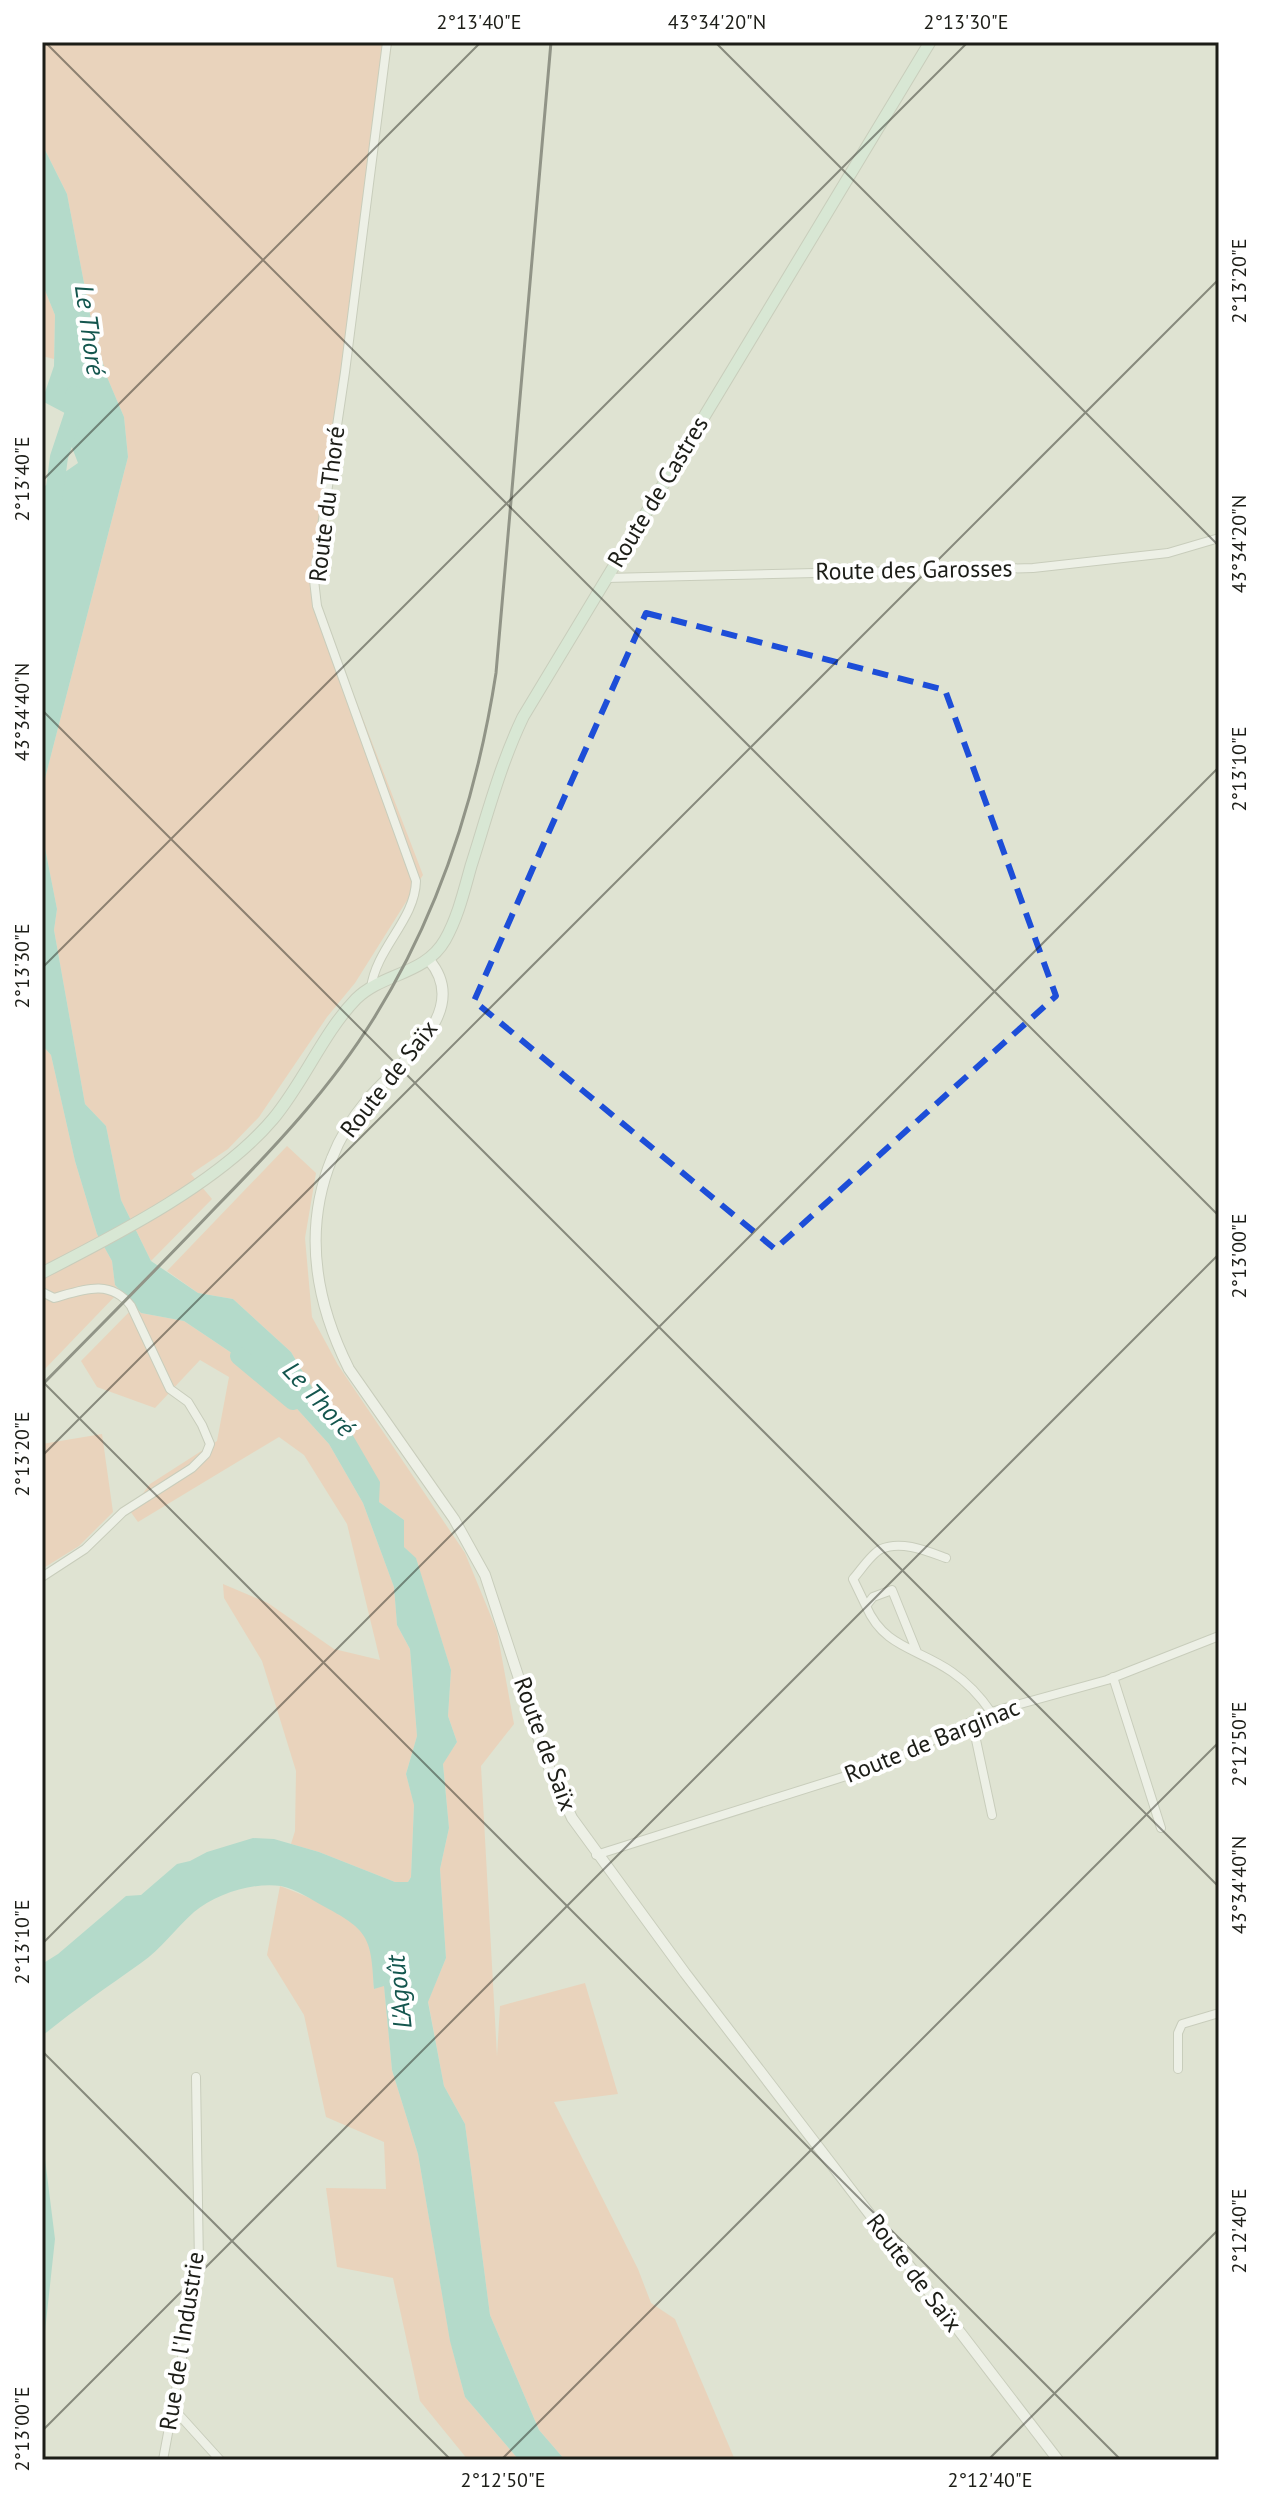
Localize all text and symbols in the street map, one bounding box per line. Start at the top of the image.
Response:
text: 2°13'40"E [437,9,521,35]
text: 43°34'20"N [668,9,766,35]
text: 2°13'30"E [924,9,1008,35]
text: 2°13'20"E [1226,239,1252,323]
water label: Le Thoré [68,283,113,377]
street label: Route de Castres [600,411,715,573]
street label: Route du Thoré [302,424,351,584]
text: 2°13'40"E [9,437,35,521]
text: 43°34'20"N [1226,495,1252,593]
street label: Route des Garosses [815,552,1013,587]
text: 43°34'40"N [9,663,35,761]
text: 2°13'10"E [1226,727,1252,811]
text: 2°13'30"E [9,924,35,1008]
street label: Route de Saïx [333,1014,444,1144]
text: 2°13'00"E [1226,1214,1252,1298]
water label: Le Thoré [276,1354,362,1443]
text: 2°13'20"E [9,1412,35,1496]
street label: Route de Saïx [507,1673,584,1815]
street label: Route de Barginac [840,1691,1024,1790]
text: 2°12'50"E [1226,1702,1252,1786]
text: 43°34'40"N [1226,1836,1252,1934]
text: 2°13'10"E [9,1900,35,1984]
water label: L'Agoût [378,1952,419,2031]
text: 2°12'40"E [1226,2189,1252,2273]
street label: Route de Saïx [860,2207,969,2338]
street label: Rue de l'Industrie [152,2249,211,2432]
text: 2°13'00"E [9,2387,35,2471]
text: 2°12'50"E [461,2467,545,2493]
text: 2°12'40"E [948,2467,1032,2493]

